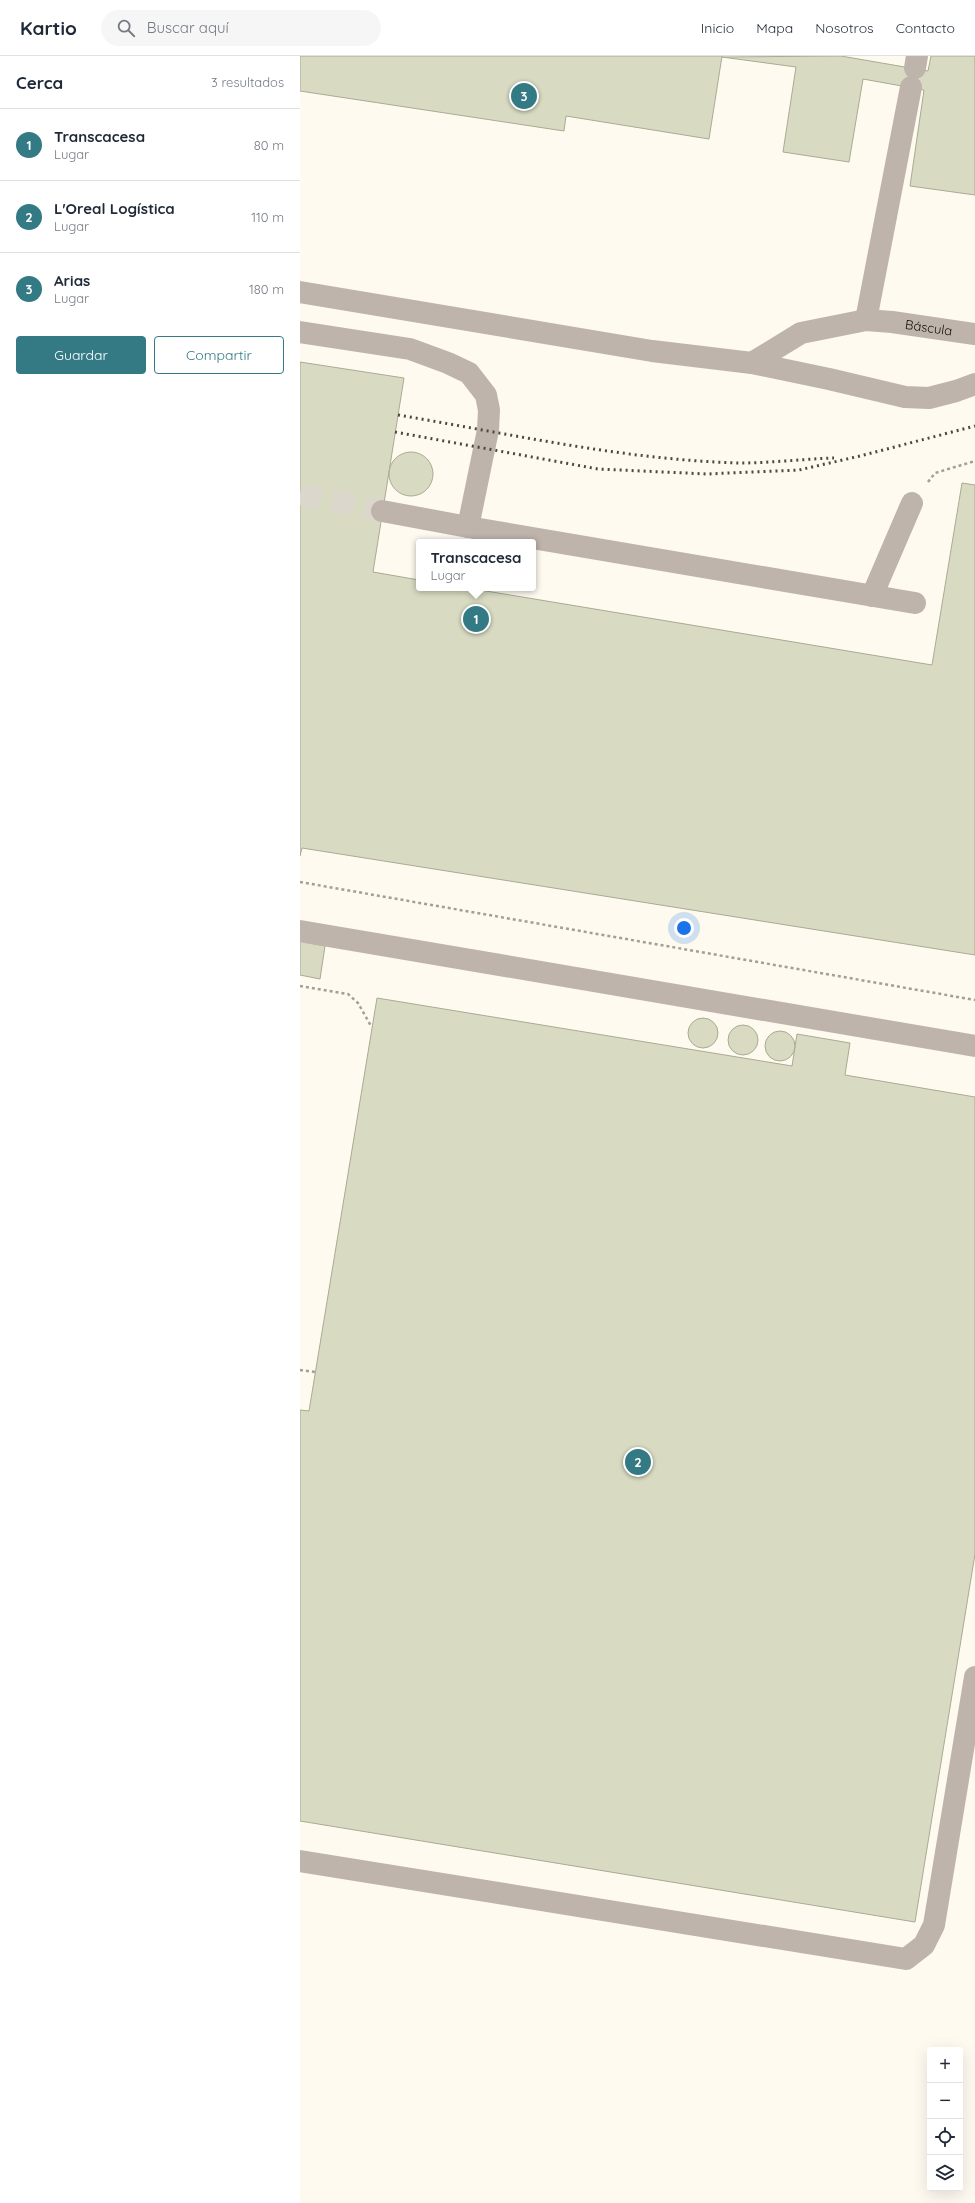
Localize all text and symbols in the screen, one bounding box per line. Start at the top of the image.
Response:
search box [101,10,381,46]
text: Kartio [20,16,77,40]
icon: search [115,17,137,39]
text: Buscar aquí [147,18,229,37]
text: Inicio [701,19,734,37]
text: Mapa [756,19,793,37]
text: Nosotros [815,19,874,37]
text: Contacto [896,19,955,37]
text: Cerca [16,72,63,93]
text: 3 resultados [211,74,284,90]
pin: 3 [511,81,537,111]
text: Transcacesa [54,127,145,146]
text: 1 [26,137,32,153]
text: 80 m [254,137,284,153]
text: Lugar [54,146,89,162]
text: L'Oreal Logística [54,199,175,218]
text: 2 [25,209,33,225]
text: 110 m [251,209,284,225]
text: Lugar [54,218,89,234]
text: Arias [54,271,90,290]
text: 3 [26,281,32,297]
text: 180 m [249,281,284,297]
text: Lugar [54,290,89,306]
street label: Báscula [904,316,953,339]
button: Guardar [16,336,146,374]
button: Compartir [154,336,284,374]
popup [416,539,536,591]
text: Transcacesa [430,548,522,567]
text: Lugar [430,567,466,583]
pin: 1 [463,604,489,634]
your location [674,918,694,938]
pin: 2 [625,1447,651,1477]
map controls [927,2047,963,2191]
button: + [927,2047,963,2083]
button: − [927,2083,963,2119]
button: locate [927,2119,963,2155]
button: layers [927,2155,963,2191]

